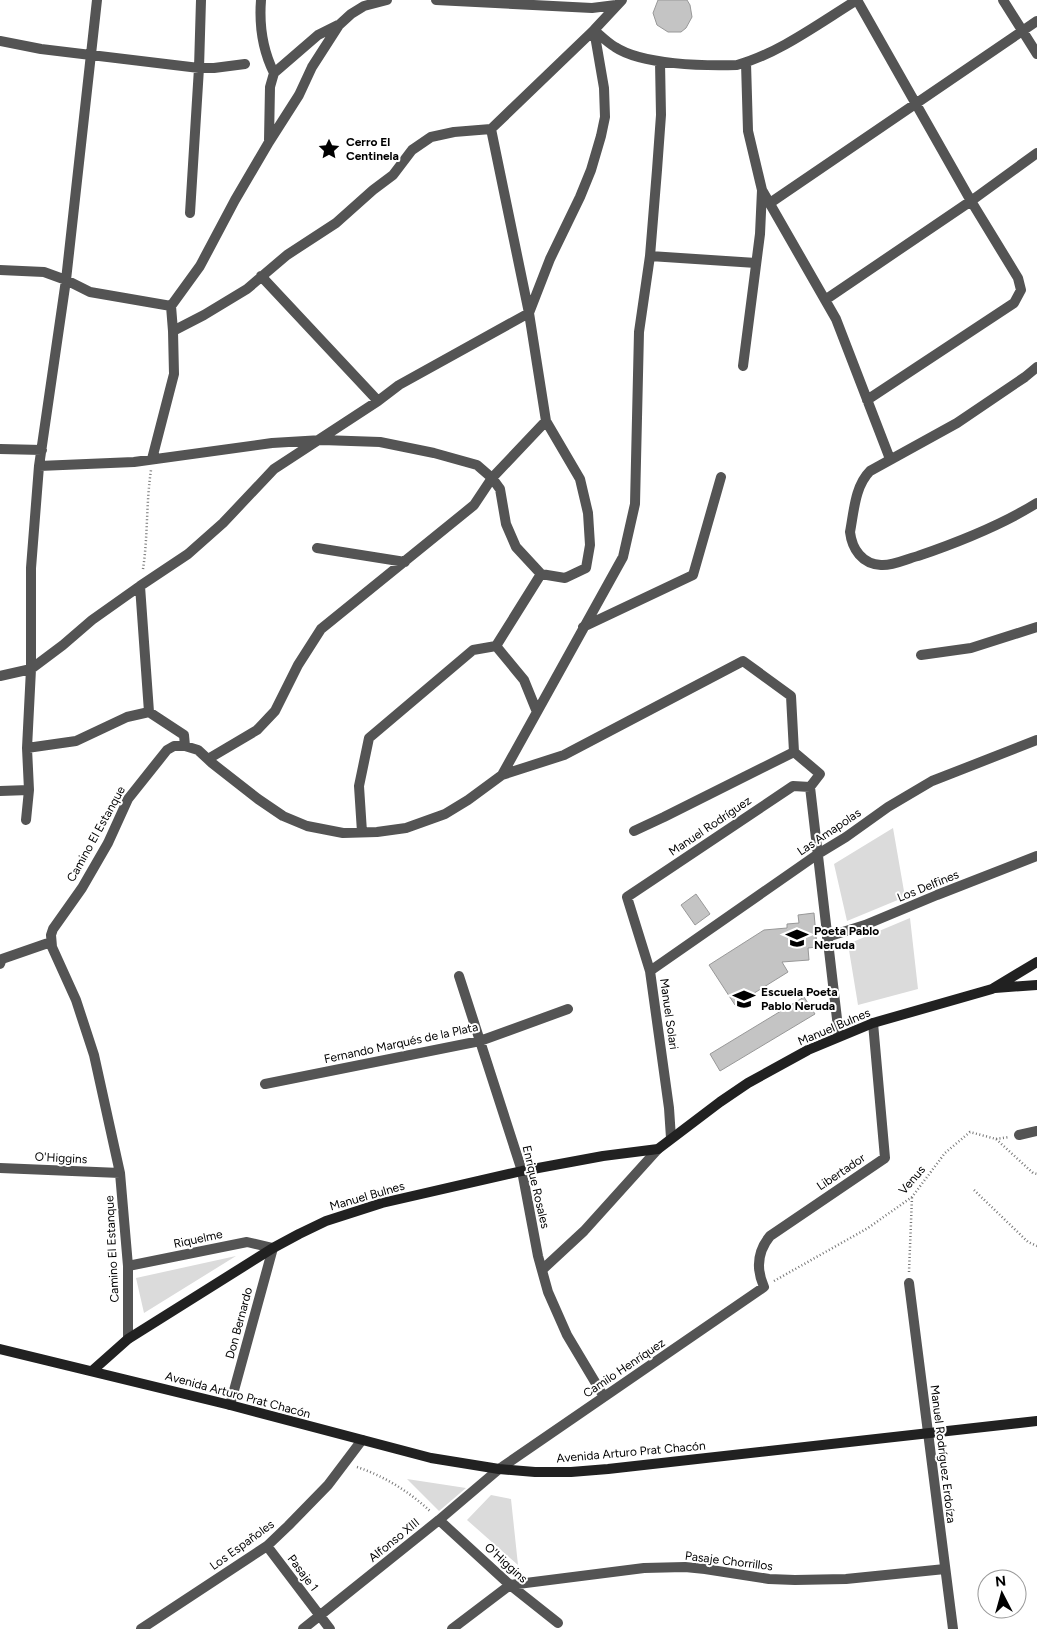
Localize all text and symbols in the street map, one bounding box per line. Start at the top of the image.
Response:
place label: Cerro El Centinela [346,135,399,163]
place icon: Cerro El Centinela [316,136,342,162]
street label: Camino El Estanque [64,783,128,884]
street label: Manuel Rodríguez [666,793,754,859]
street label: Las Amapolas [795,805,864,858]
street label: Los Delfines [895,867,961,905]
place label: Poeta Pablo Neruda [814,924,879,952]
school or university icon: Poeta Pablo Neruda [784,925,810,951]
street label: Manuel Solari [657,977,681,1051]
place label: Escuela Poeta Pablo Neruda [761,985,838,1013]
school or university icon: Escuela Poeta Pablo Neruda [731,986,757,1012]
street label: Manuel Bulnes [796,1005,873,1049]
street label: Fernando Marqués de la Plata [323,1020,479,1066]
street label: Enrique Rosales [520,1144,552,1230]
street label: O'Higgins [34,1150,88,1166]
street label: Libertador [814,1151,868,1193]
street label: Venus [896,1162,928,1197]
street label: Manuel Bulnes [328,1179,406,1213]
street label: Camino El Estanque [102,1195,122,1303]
street label: Riquelme [172,1227,224,1251]
street label: Don Bernardo [223,1286,255,1360]
street label: Camilo Henríquez [580,1335,668,1401]
street label: Avenida Arturo Prat Chacón [164,1369,312,1421]
street label: Manuel Rodríguez Erdoíza [928,1384,958,1524]
street label: Avenida Arturo Prat Chacón [556,1438,707,1466]
street label: Alfonso XIII [366,1515,422,1565]
street label: Los Españoles [207,1517,277,1573]
street label: O'Higgins [482,1540,531,1586]
street label: Pasaje Chorrillos [684,1549,774,1573]
street label: Pasaje 1 [285,1552,321,1594]
north arrow [977,1569,1027,1619]
text: N [994,1573,1007,1591]

